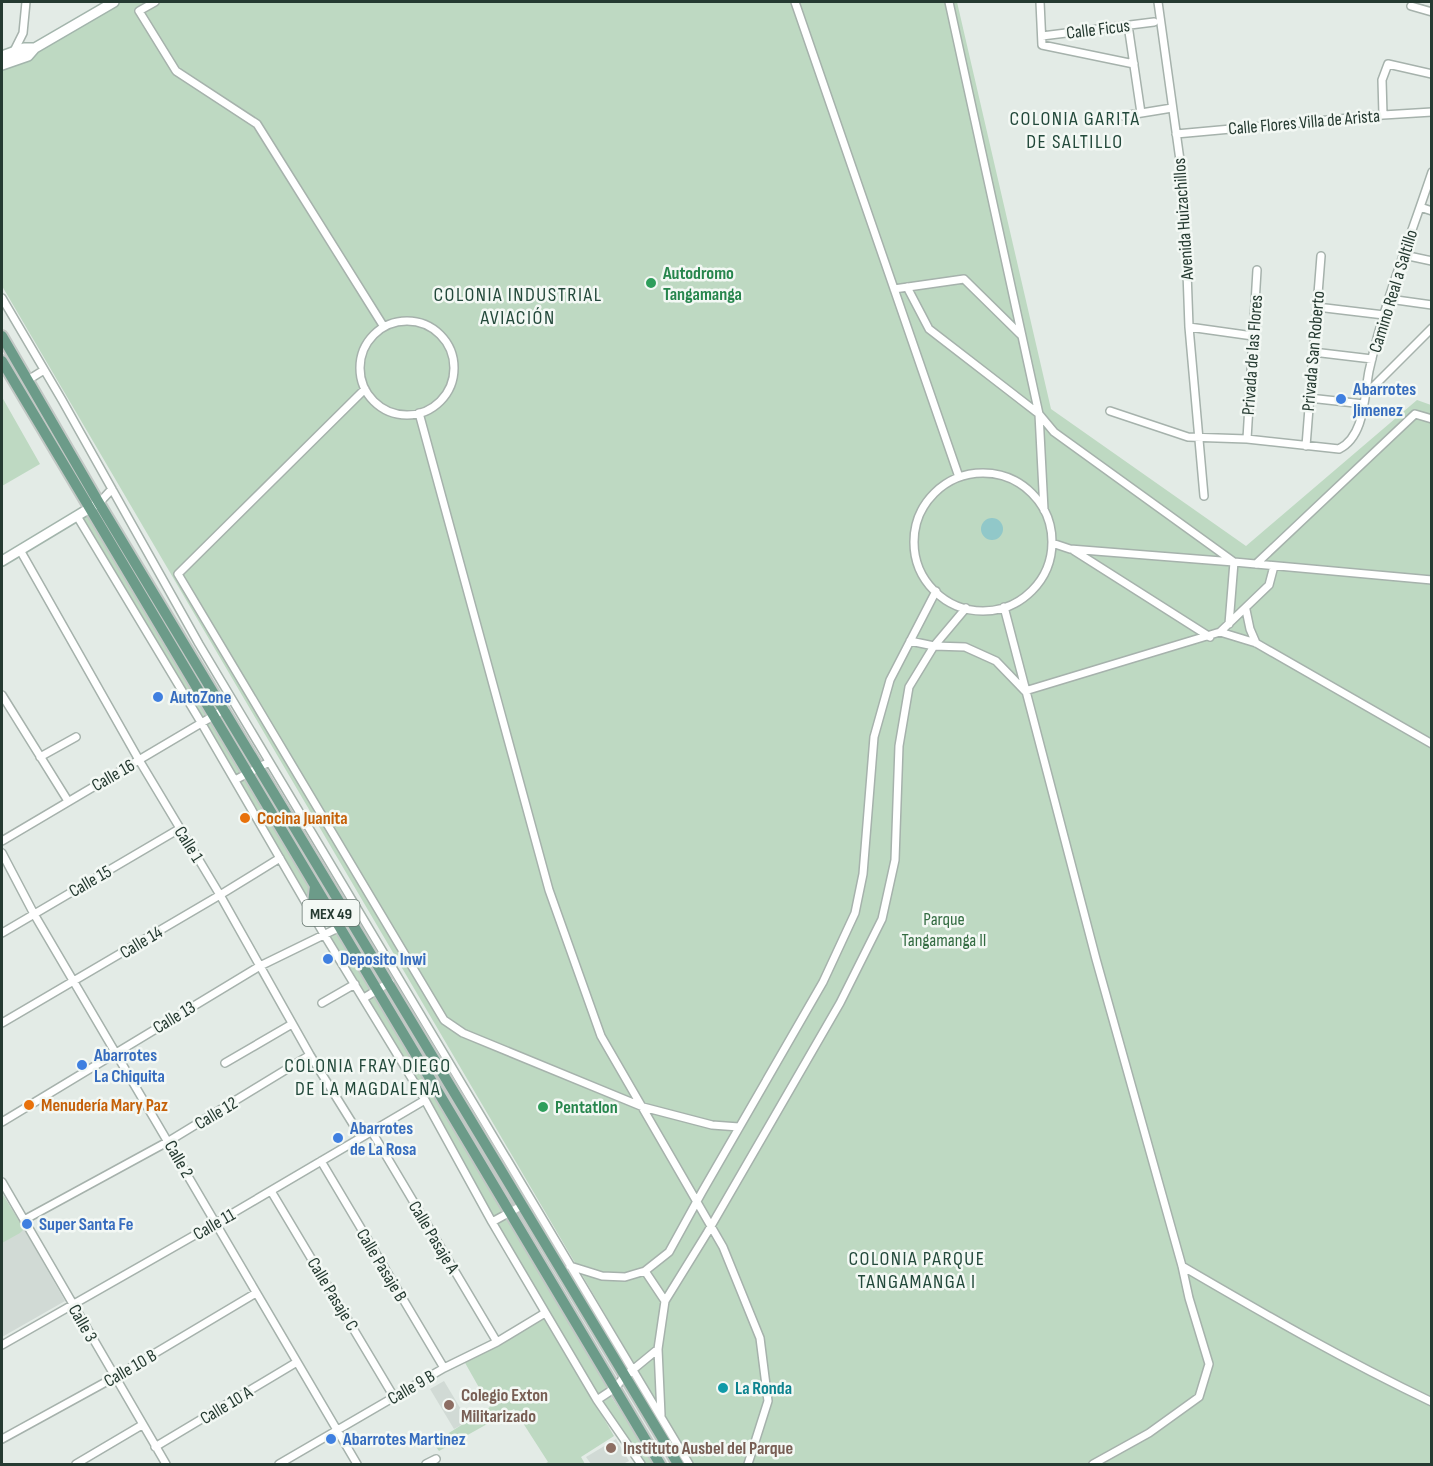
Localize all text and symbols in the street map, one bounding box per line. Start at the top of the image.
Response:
street label: Calle Ficus [1065,15,1131,44]
street label: Calle Flores Villa de Arista [1227,105,1381,140]
district label: COLONIA GARITA DE SALTILLO [1009,107,1141,154]
street label: Avenida Huizachillos [1169,157,1198,282]
street label: Camino Real a Saltillo [1365,227,1422,355]
place label: Autodromo Tangamanga [662,263,742,305]
marker: Autodromo Tangamanga [644,276,658,290]
district label: COLONIA INDUSTRIAL AVIACIÓN [433,283,603,330]
street label: Privada San Roberto [1298,290,1329,412]
street label: Privada de las Flores [1238,294,1267,416]
place label: Abarrotes Jimenez [1352,379,1416,421]
marker: Abarrotes Jimenez [1334,392,1348,406]
place label: AutoZone [169,687,231,708]
marker: AutoZone [151,690,165,704]
street label: Calle 16 [88,755,139,796]
place label: Cocina Juanita [257,808,348,829]
marker: Cocina Juanita [238,811,252,825]
street label: Calle 1 [169,822,208,867]
street label: Calle 15 [65,861,115,902]
road number: MEX 49 [302,900,360,926]
park label: Parque Tangamanga II [902,909,986,951]
street label: Calle 14 [116,921,167,963]
place label: Deposito Inwi [340,949,426,970]
marker: Deposito Inwi [321,952,335,966]
street label: Calle 13 [149,997,199,1038]
place label: Abarrotes La Chiquita [93,1045,165,1087]
district label: COLONIA FRAY DIEGO DE LA MAGDALENA [284,1054,452,1101]
marker: Abarrotes La Chiquita [75,1058,89,1072]
street label: Calle 12 [191,1093,241,1134]
place label: Menudería Mary Paz [41,1095,168,1116]
place label: Pentatlon [555,1097,618,1118]
marker: Menudería Mary Paz [22,1098,36,1112]
marker: Pentatlon [536,1100,550,1114]
place label: Abarrotes de La Rosa [349,1118,417,1160]
marker: Abarrotes de La Rosa [331,1131,345,1145]
street label: Calle 2 [160,1137,198,1182]
street label: Calle Pasaje A [404,1197,464,1278]
street label: Calle 11 [190,1204,239,1245]
place label: Super Santa Fe [39,1214,133,1235]
marker: Super Santa Fe [20,1217,34,1231]
street label: Calle Pasaje B [352,1225,411,1305]
district label: COLONIA PARQUE TANGAMANGA I [849,1247,985,1294]
street label: Calle Pasaje C [303,1254,363,1335]
street label: Calle 3 [64,1301,102,1346]
street label: Calle 10 B [100,1345,160,1392]
street label: Calle 9 B [384,1366,439,1409]
place label: La Ronda [735,1378,792,1399]
marker: La Ronda [716,1381,730,1395]
street label: Calle 10 A [196,1382,256,1429]
place label: Colegio Exton Militarizado [461,1385,548,1427]
marker: Colegio Exton Militarizado [442,1398,456,1412]
place label: Abarrotes Martinez [342,1429,466,1450]
marker: Abarrotes Martinez [324,1432,338,1446]
place label: Instituto Ausbel del Parque [623,1438,793,1459]
marker: Instituto Ausbel del Parque [604,1441,618,1455]

